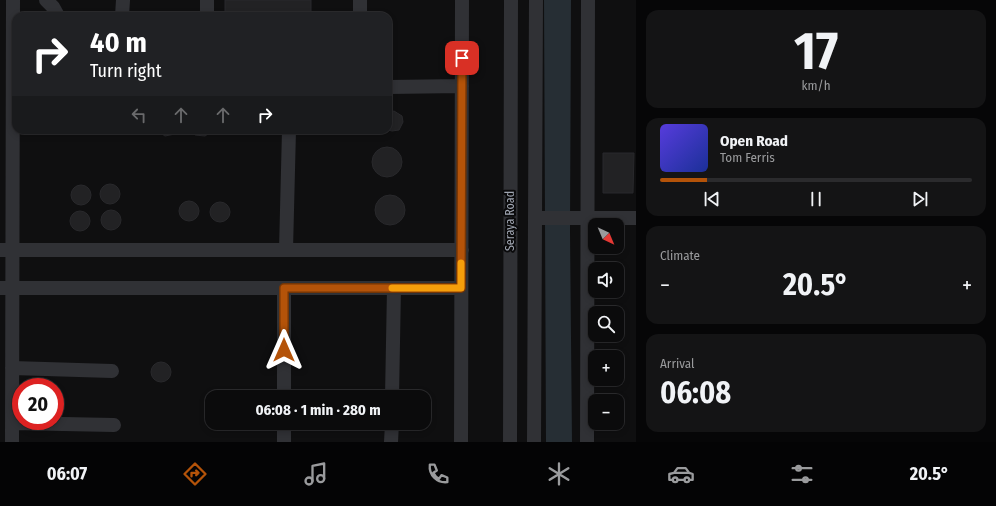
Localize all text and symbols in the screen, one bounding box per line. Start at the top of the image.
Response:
text: 17 [794,20,838,83]
text: 40 m [90,26,147,59]
icon: right [24,28,76,80]
pin [445,41,479,75]
icon: arrive [451,47,473,69]
text: Turn right [90,60,162,82]
text: km/h [802,78,831,93]
icon: left [128,104,150,126]
icon: ahead [170,104,192,126]
icon: ahead [212,104,234,126]
icon: right [254,104,276,126]
text: Open Road [720,132,788,150]
text: Tom Ferris [720,150,775,165]
icon: previous [701,188,723,210]
icon: pause [805,188,827,210]
icon: next [909,188,931,210]
street label: Seraya Road [503,191,517,251]
north arrow [588,218,624,254]
map controls [588,218,624,430]
text: Climate [660,248,700,263]
button: sound [588,262,624,298]
text: 20.5° [783,267,849,303]
text: − [660,272,670,299]
text: + [962,272,972,299]
button: search [588,306,624,342]
position arrow [263,329,305,371]
button: + [588,350,624,386]
text: Arrival [660,356,694,371]
text: 06:08 [660,375,731,411]
speed limit sign: 20 [12,378,64,430]
button: − [588,394,624,430]
text: 06:08 · 1 min · 280 m [255,401,381,419]
icon: directions [181,460,209,488]
icon: music [302,460,330,488]
icon: phone [424,460,452,488]
icon: climate [545,460,573,488]
icon: car [667,460,695,488]
icon: filters [788,460,816,488]
text: 06:07 [47,463,87,485]
text: 20.5° [910,463,949,485]

